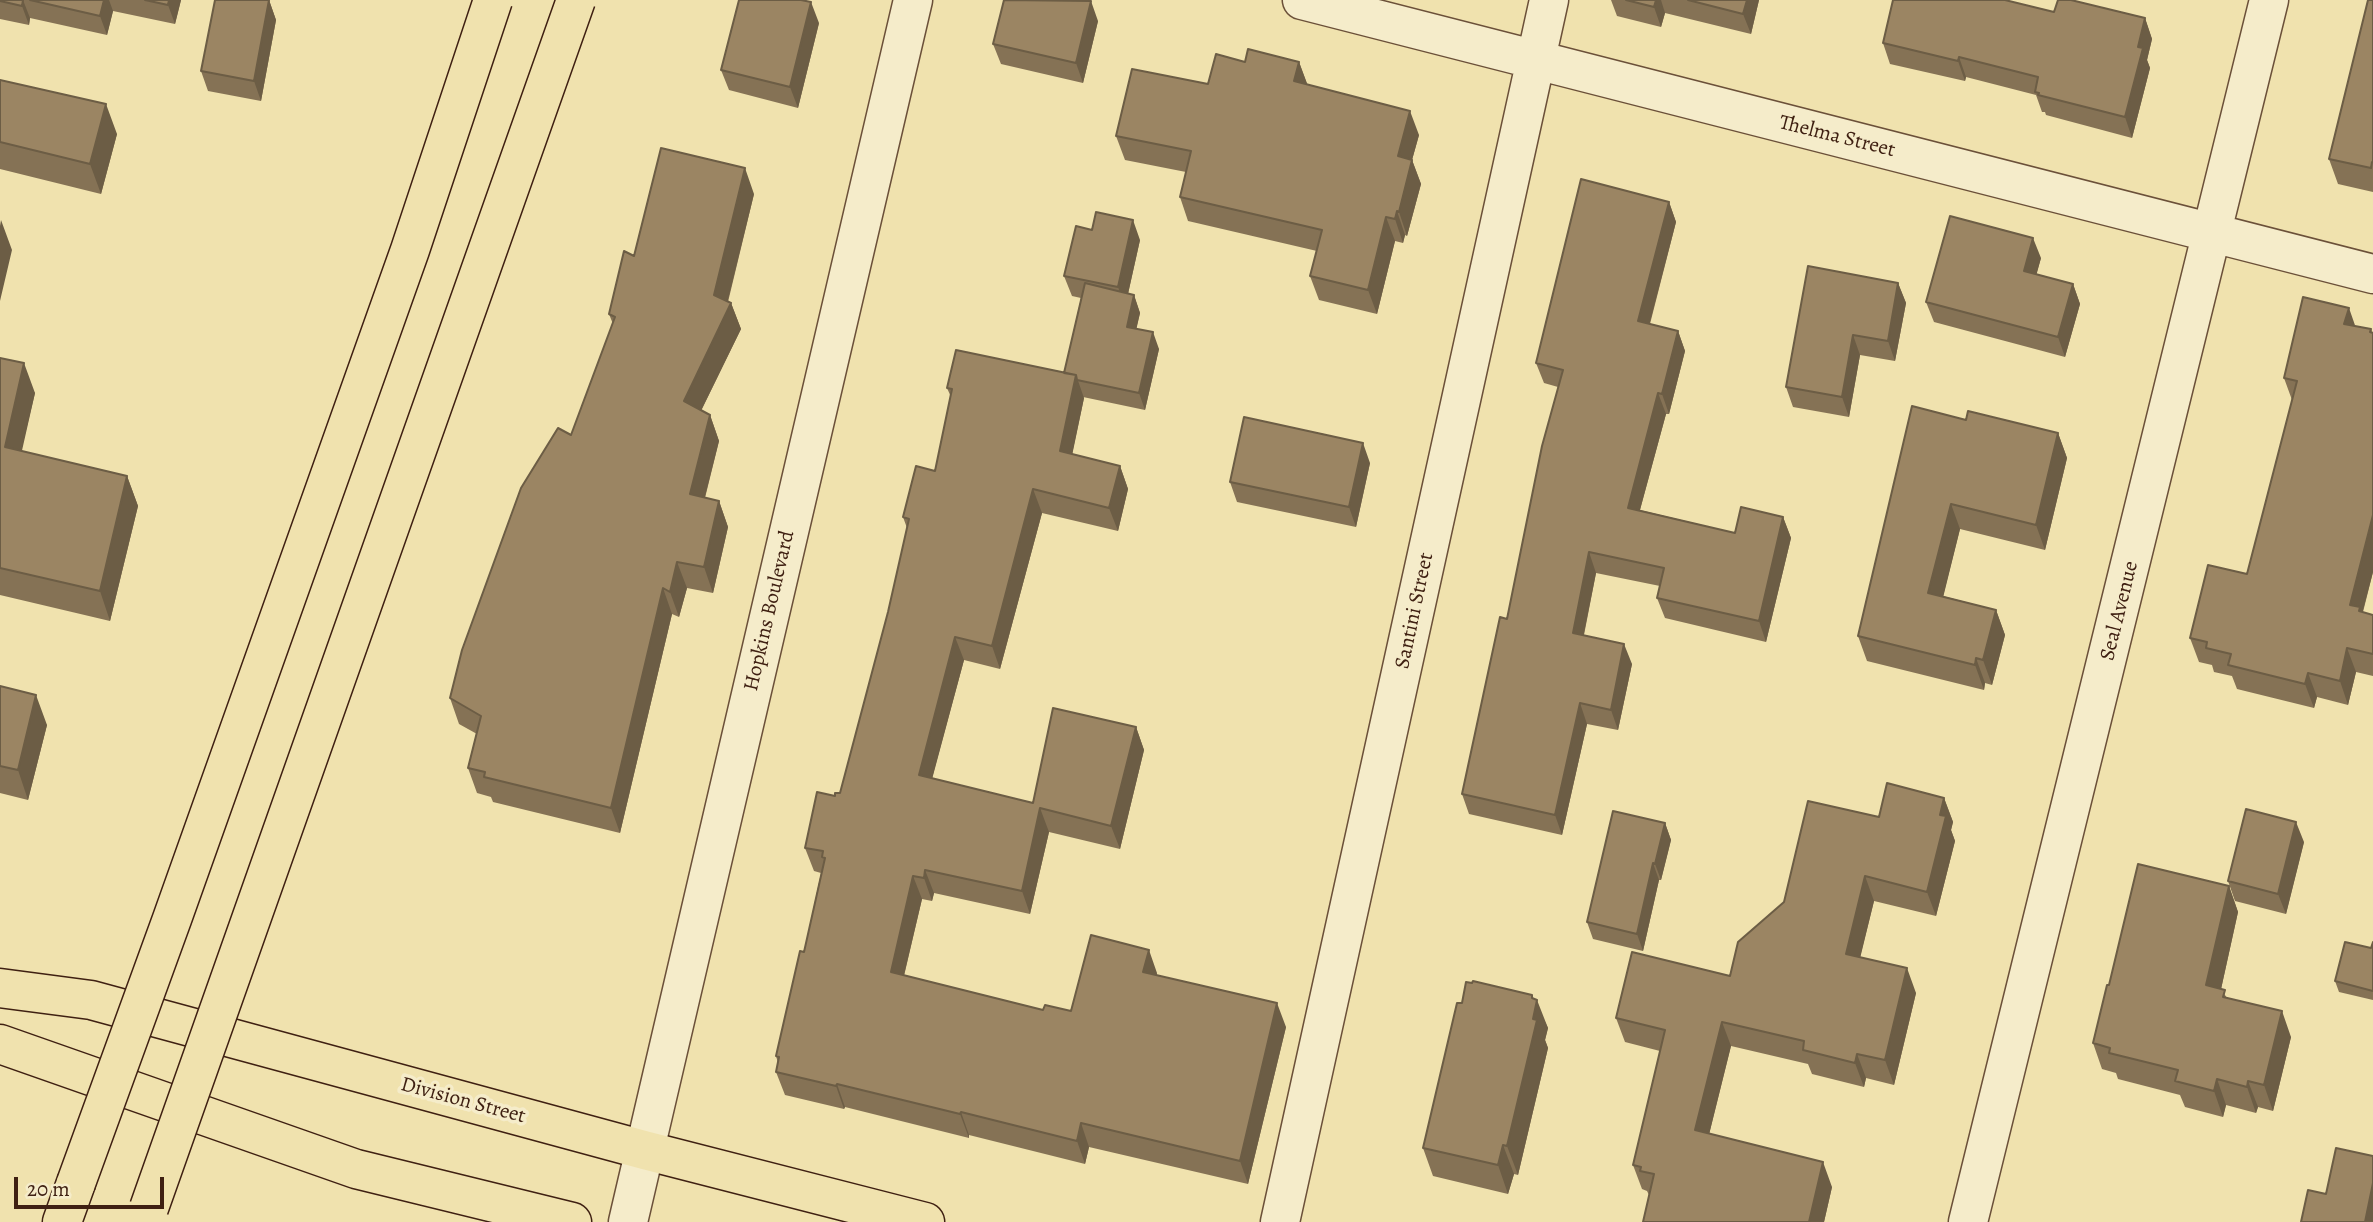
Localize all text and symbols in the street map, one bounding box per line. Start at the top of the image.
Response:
street label: Thelma Street [1777,110,1897,164]
street label: Hopkins Boulevard [739,528,801,694]
street label: Santini Street [1390,551,1440,671]
street label: Seal Avenue [2095,559,2145,663]
street label: Division Street [398,1072,528,1130]
scale bar [18,1162,168,1206]
text: 20 m [27,1175,70,1203]

